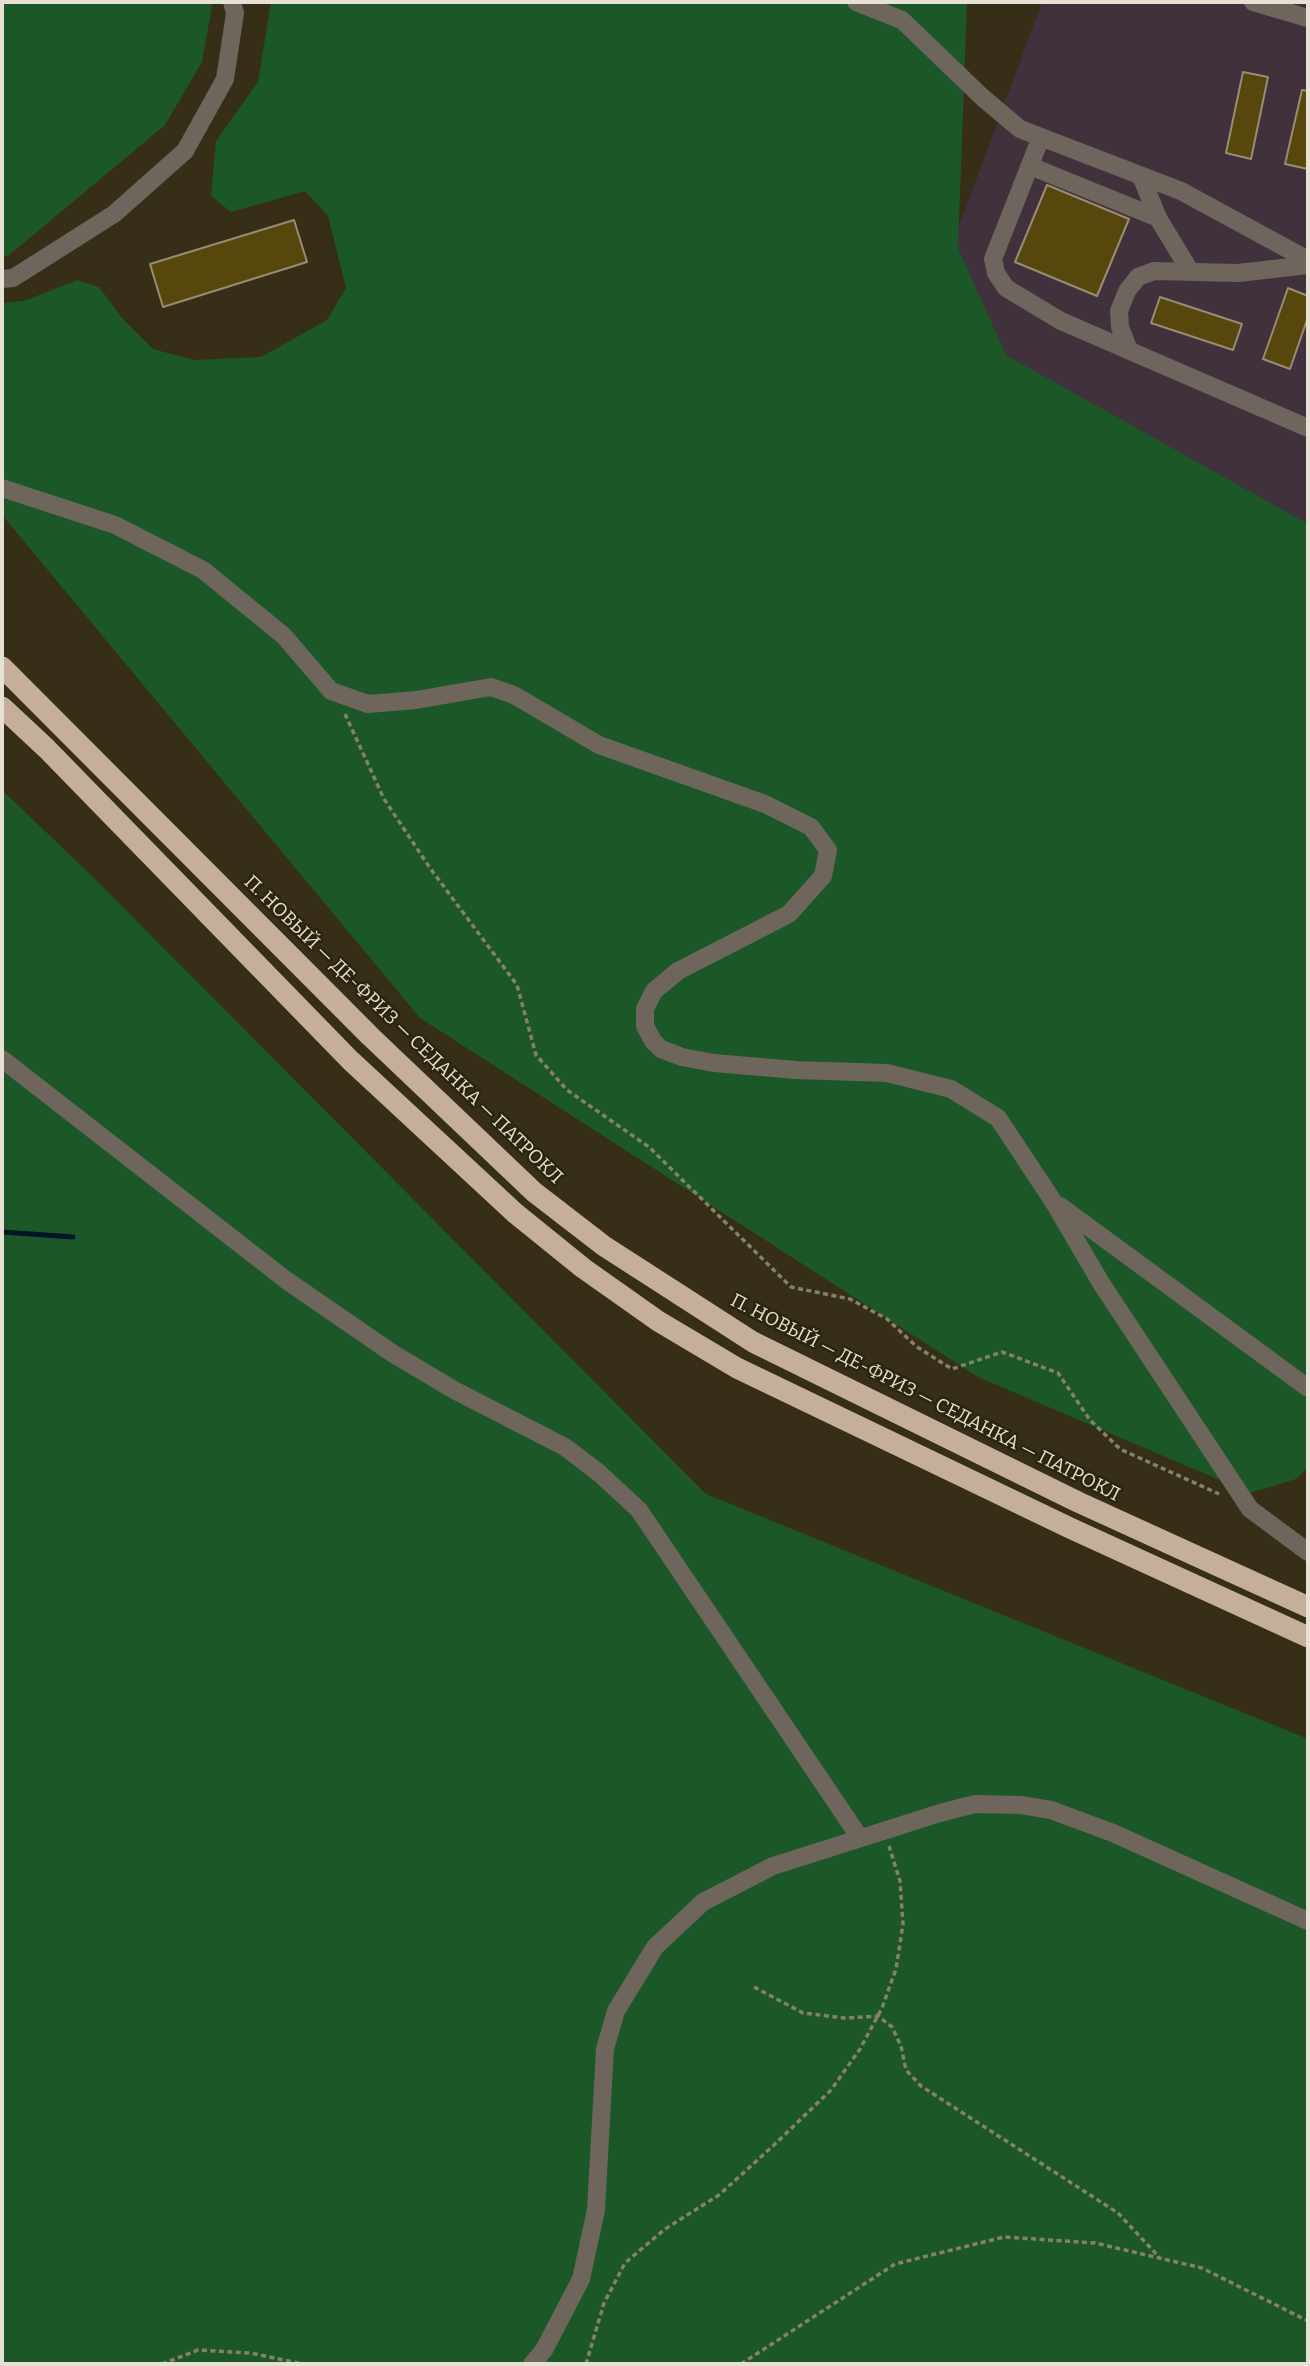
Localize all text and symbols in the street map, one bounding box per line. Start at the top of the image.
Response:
street label: П. НОВЫЙ — ДЕ-ФРИЗ — СЕДАНКА — ПАТРОКЛ [239,871,567,1189]
street label: П. НОВЫЙ — ДЕ-ФРИЗ — СЕДАНКА — ПАТРОКЛ [726,1289,1124,1507]

